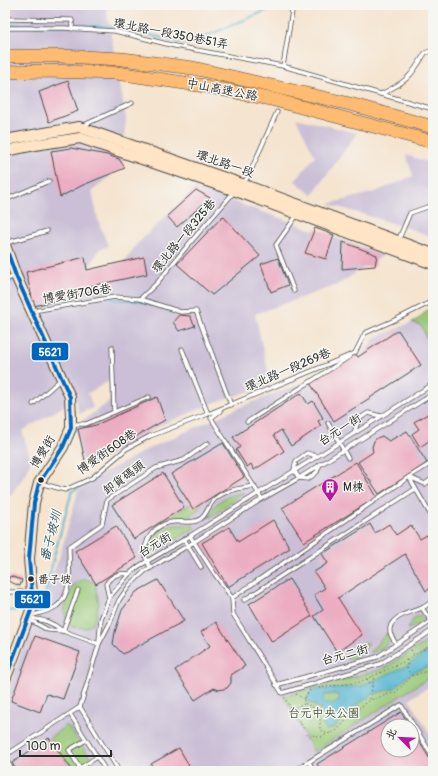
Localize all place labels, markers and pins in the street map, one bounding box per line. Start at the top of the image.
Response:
unlabelled marker [36,475,46,485]
building icon: M棟 [320,477,340,502]
place label: M棟 [343,480,364,495]
place label: 番子坡 [38,573,71,586]
marker: 番子坡 [26,574,36,584]

